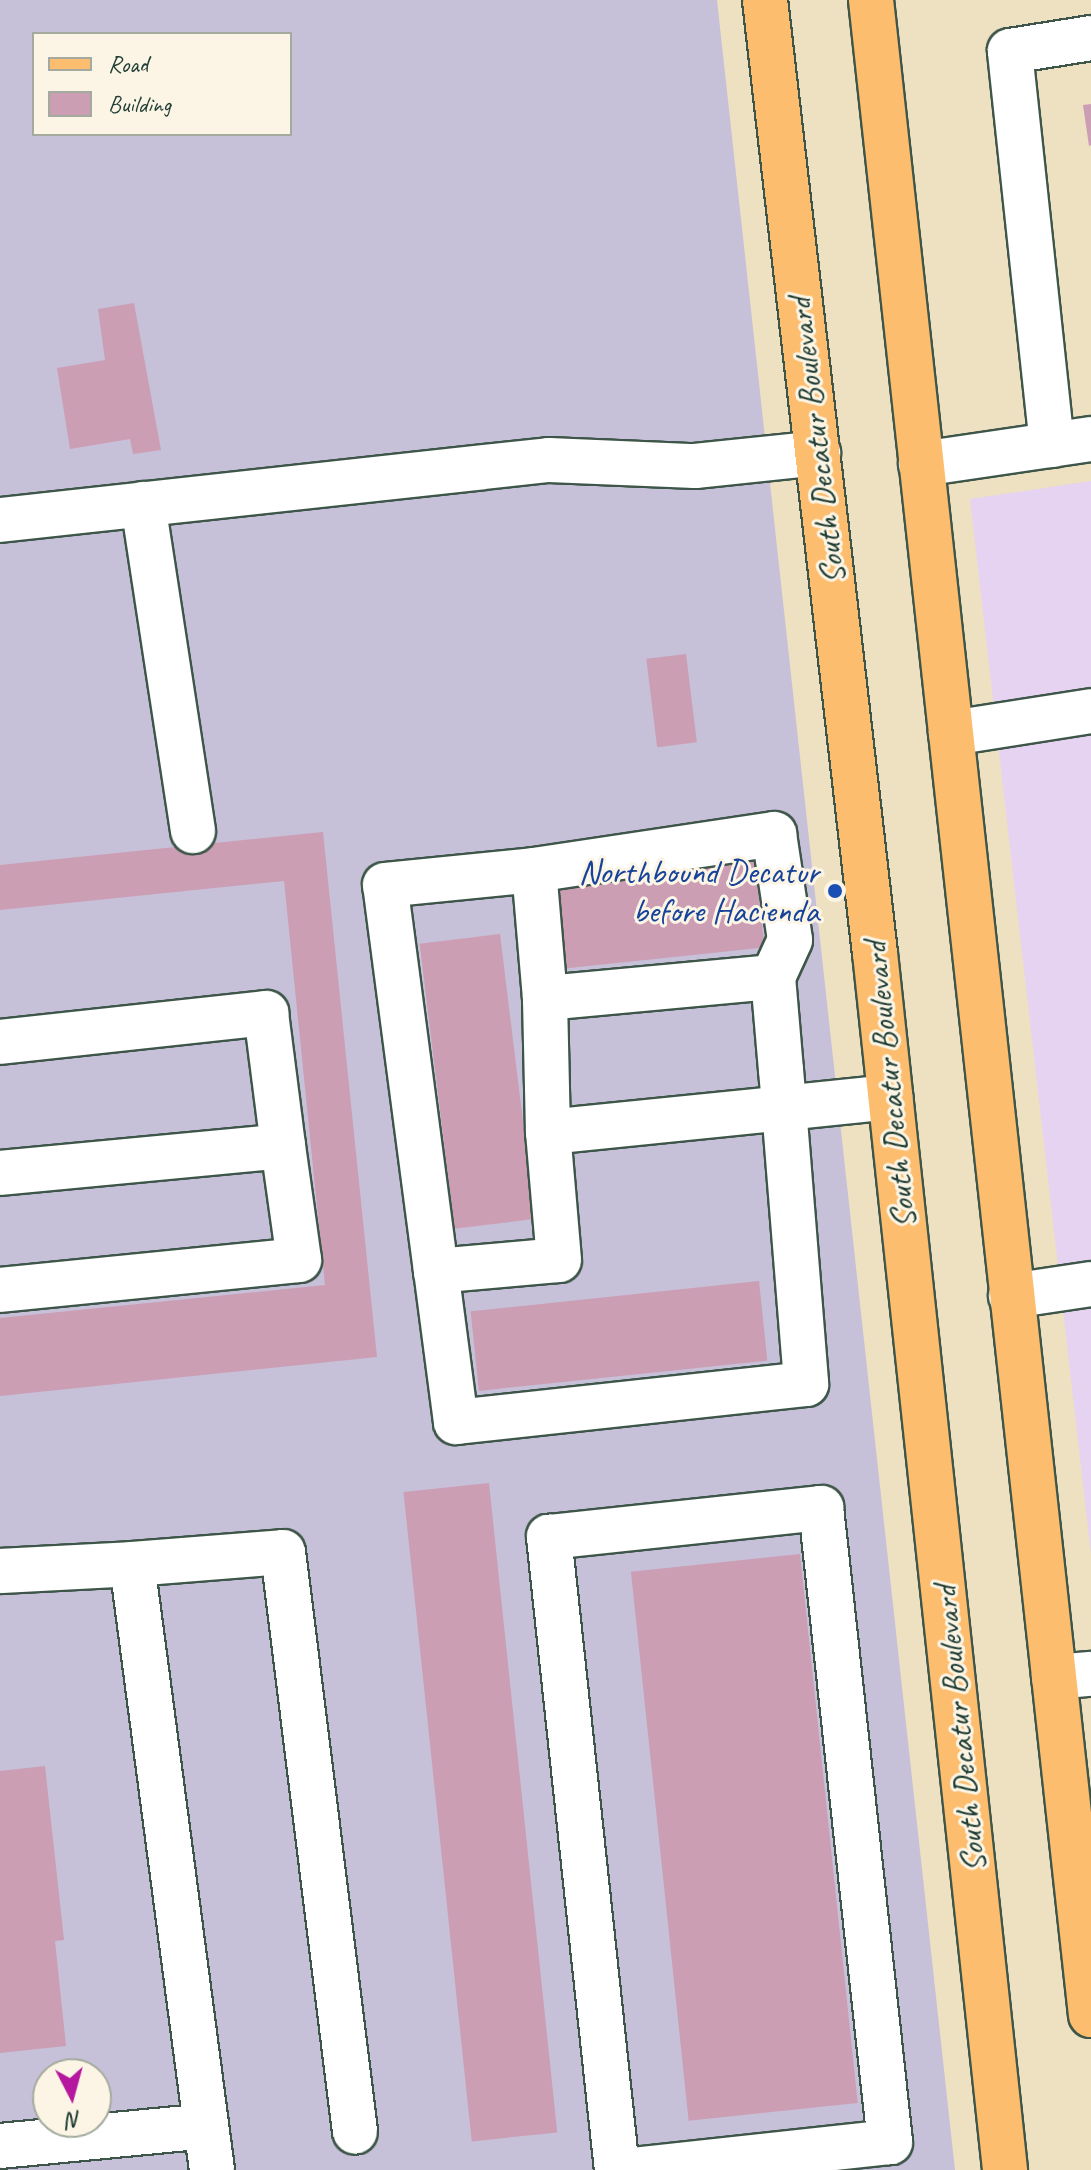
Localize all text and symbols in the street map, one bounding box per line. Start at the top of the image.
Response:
legend [32,32,292,136]
text: Road [108,49,148,79]
text: Building [108,89,171,119]
street label: South Decatur Boulevard [778,296,854,586]
place label: Northbound Decatur before Hacienda [579,851,819,930]
marker: Northbound Decatur before Hacienda [826,882,844,900]
street label: South Decatur Boulevard [854,940,924,1230]
street label: South Decatur Boulevard [924,1584,994,1874]
north arrow [32,2058,112,2138]
text: N [66,2105,83,2135]

